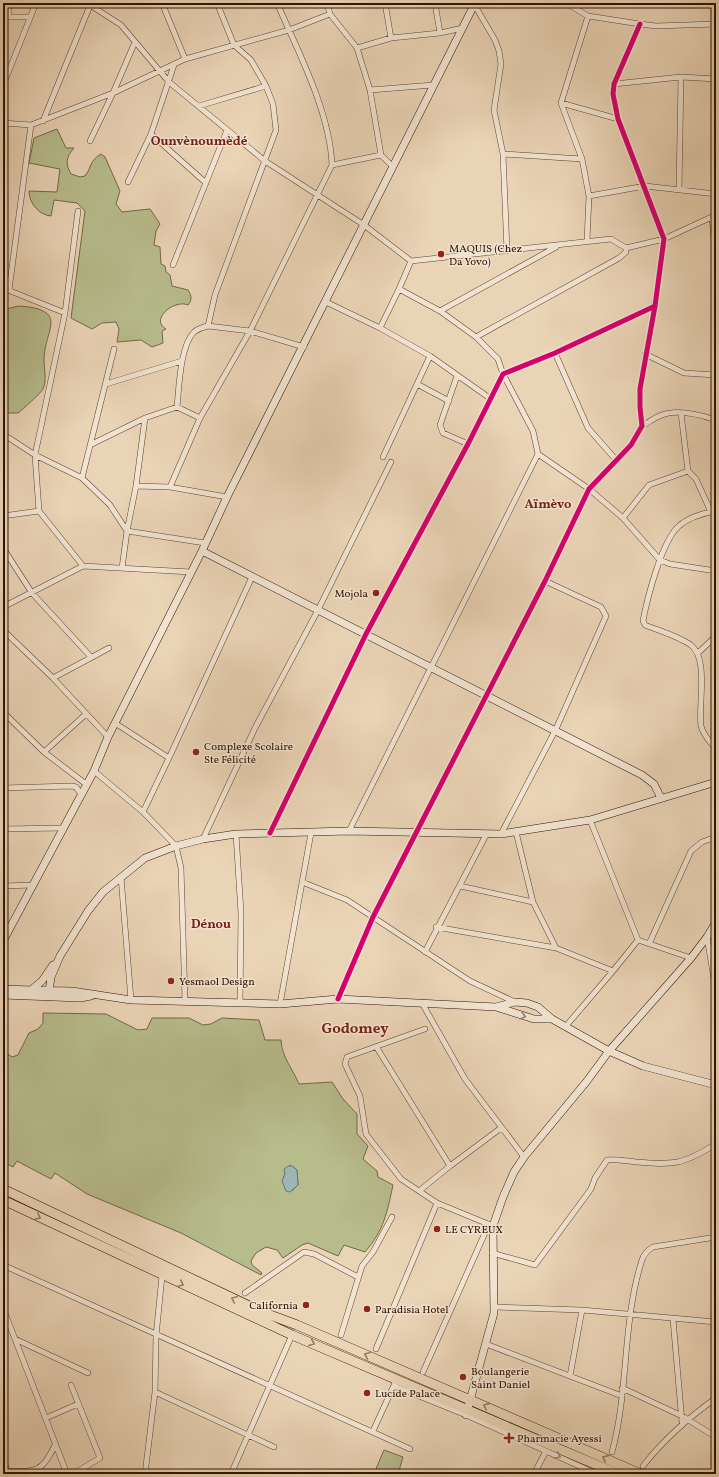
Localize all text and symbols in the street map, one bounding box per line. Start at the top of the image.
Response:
district label: Ounvènoumèdé [151,133,248,151]
place label: MAQUIS (Chez Da Yovo) [449,242,523,270]
marker: MAQUIS (Chez Da Yovo) [436,249,446,259]
district label: Aïmèvo [524,496,572,514]
place label: Mojola [335,587,369,602]
marker: Mojola [371,588,381,598]
place label: Complexe Scolaire Ste Félicité [204,740,293,768]
marker: Complexe Scolaire Ste Félicité [191,747,201,757]
district label: Dénou [191,916,231,934]
place label: Yesmaol Design [179,975,255,990]
marker: Yesmaol Design [166,976,176,986]
one-way arrow [520,1011,527,1020]
district label: Godomey [321,1019,389,1040]
one-way arrow [34,1212,42,1220]
place label: LE CYREUX [445,1223,503,1238]
marker: LE CYREUX [432,1224,442,1234]
one-way arrow [177,1279,184,1287]
one-way arrow [231,1295,238,1303]
place label: California [249,1299,299,1314]
marker: California [301,1300,311,1310]
place label: Paradisia Hotel [375,1303,449,1318]
marker: Paradisia Hotel [362,1304,372,1314]
one-way arrow [309,1339,316,1347]
one-way arrow [363,1352,371,1360]
place label: Boulangerie Saint Daniel [471,1365,530,1393]
marker: Boulangerie Saint Daniel [458,1372,468,1382]
place label: Lucide Palace [375,1387,440,1402]
marker: Lucide Palace [362,1388,372,1398]
one-way arrow [483,1403,490,1411]
place label: Pharmacie Ayessi [517,1432,602,1447]
marker: Pharmacie Ayessi [504,1433,514,1443]
one-way arrow [554,1451,561,1459]
one-way arrow [602,1455,610,1463]

